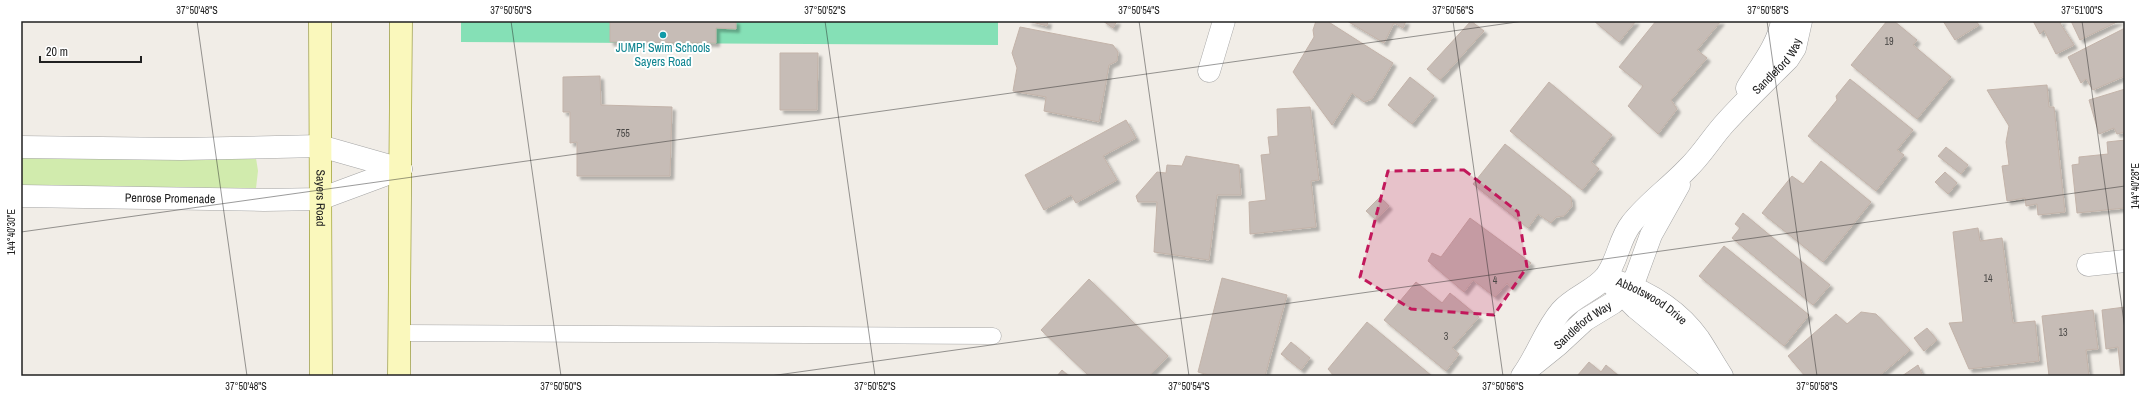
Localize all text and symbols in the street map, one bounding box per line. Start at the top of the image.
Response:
text: 37°50'48"S [176,4,218,17]
text: 37°50'50"S [490,4,532,17]
text: 37°50'52"S [804,4,846,17]
text: 37°50'54"S [1118,4,1160,17]
text: 37°50'56"S [1432,4,1474,17]
text: 37°50'58"S [1747,4,1789,17]
text: 37°51'00"S [2061,4,2103,17]
marker: JUMP! Swim Schools Sayers Road [658,30,668,40]
house number: 19 [1884,35,1894,48]
street label: Sandleford Way [1749,37,1805,98]
scale bar [40,38,141,64]
place label: JUMP! Swim Schools Sayers Road [616,40,710,70]
text: 20 m [46,44,68,60]
house number: 755 [616,127,630,140]
text: 144°40'28"E [2129,163,2142,209]
street label: Sayers Road [312,169,329,227]
street label: Penrose Promenade [125,190,215,207]
text: 144°40'30"E [5,209,18,255]
house number: 14 [1983,272,1993,285]
street label: Abbotswood Drive [1613,273,1691,328]
house number: 4 [1493,274,1498,287]
street label: Sandleford Way [1550,298,1615,353]
house number: 13 [2058,326,2068,339]
house number: 3 [1444,330,1449,343]
text: 37°50'48"S [225,380,267,393]
text: 37°50'50"S [540,380,582,393]
text: 37°50'52"S [854,380,896,393]
text: 37°50'54"S [1168,380,1210,393]
text: 37°50'56"S [1482,380,1524,393]
text: 37°50'58"S [1796,380,1838,393]

